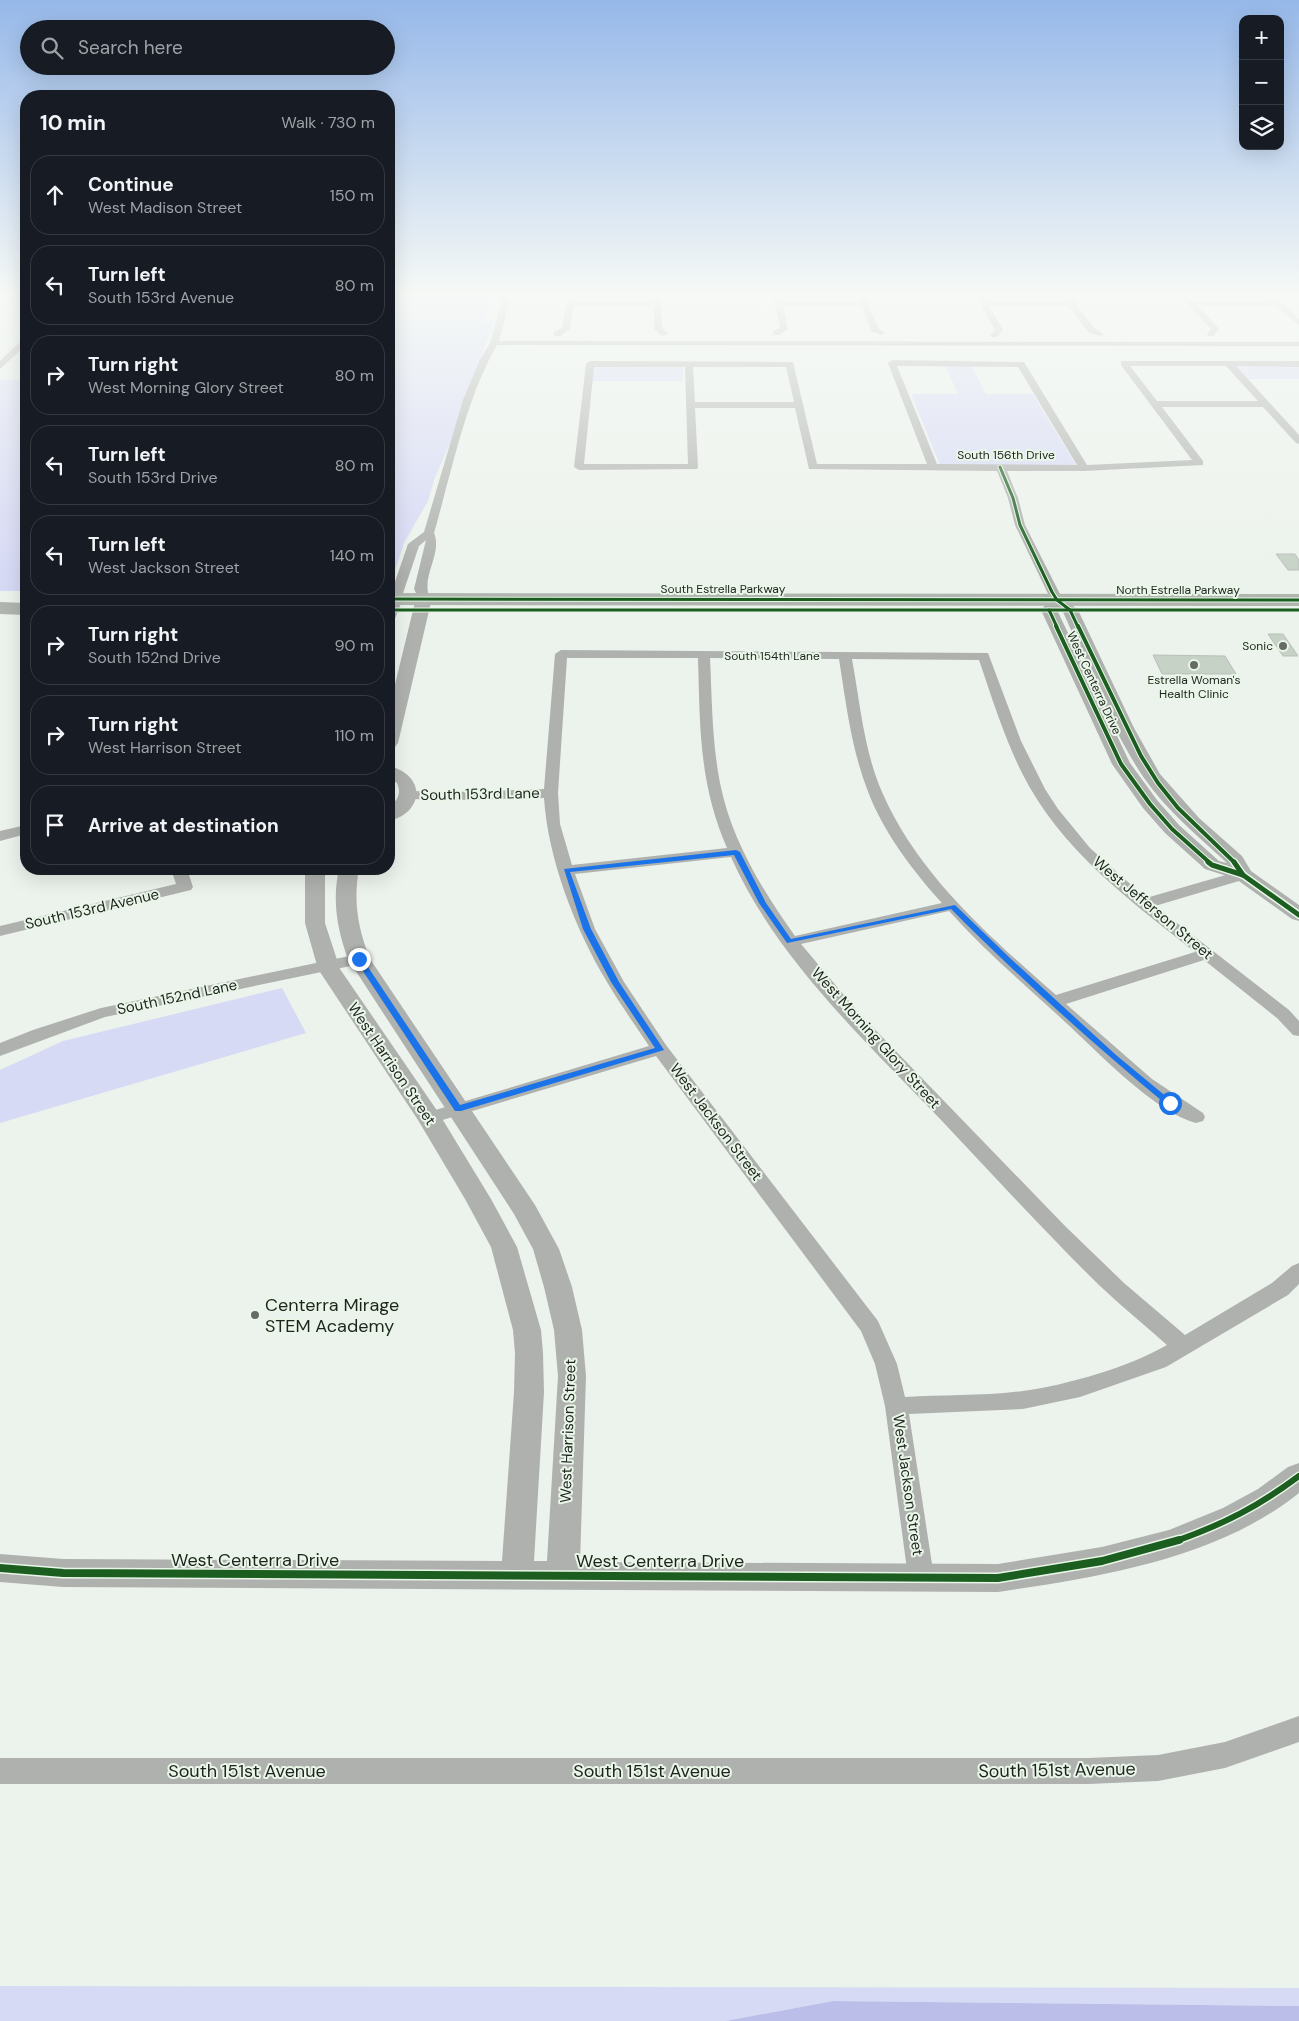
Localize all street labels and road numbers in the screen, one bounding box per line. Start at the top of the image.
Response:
street label: South 156th Drive [957,447,1055,463]
street label: South Estrella Parkway [661,581,786,597]
street label: North Estrella Parkway [1116,582,1240,598]
street label: West Centerra Drive [1063,629,1125,737]
street label: South 154th Lane [724,648,820,664]
street label: South 153rd Lane [420,783,540,805]
street label: West Jefferson Street [1089,852,1217,964]
street label: South 153rd Avenue [23,884,161,934]
street label: West Morning Glory Street [807,963,945,1113]
street label: South 152nd Lane [115,975,239,1019]
street label: West Harrison Street [343,999,441,1129]
street label: West Jackson Street [665,1059,767,1185]
street label: West Harrison Street [555,1359,581,1503]
street label: West Jackson Street [888,1413,928,1557]
street label: West Centerra Drive [171,1548,339,1572]
street label: West Centerra Drive [576,1549,744,1573]
street label: South 151st Avenue [978,1757,1136,1783]
street label: South 151st Avenue [168,1759,326,1783]
street label: South 151st Avenue [573,1759,731,1783]

